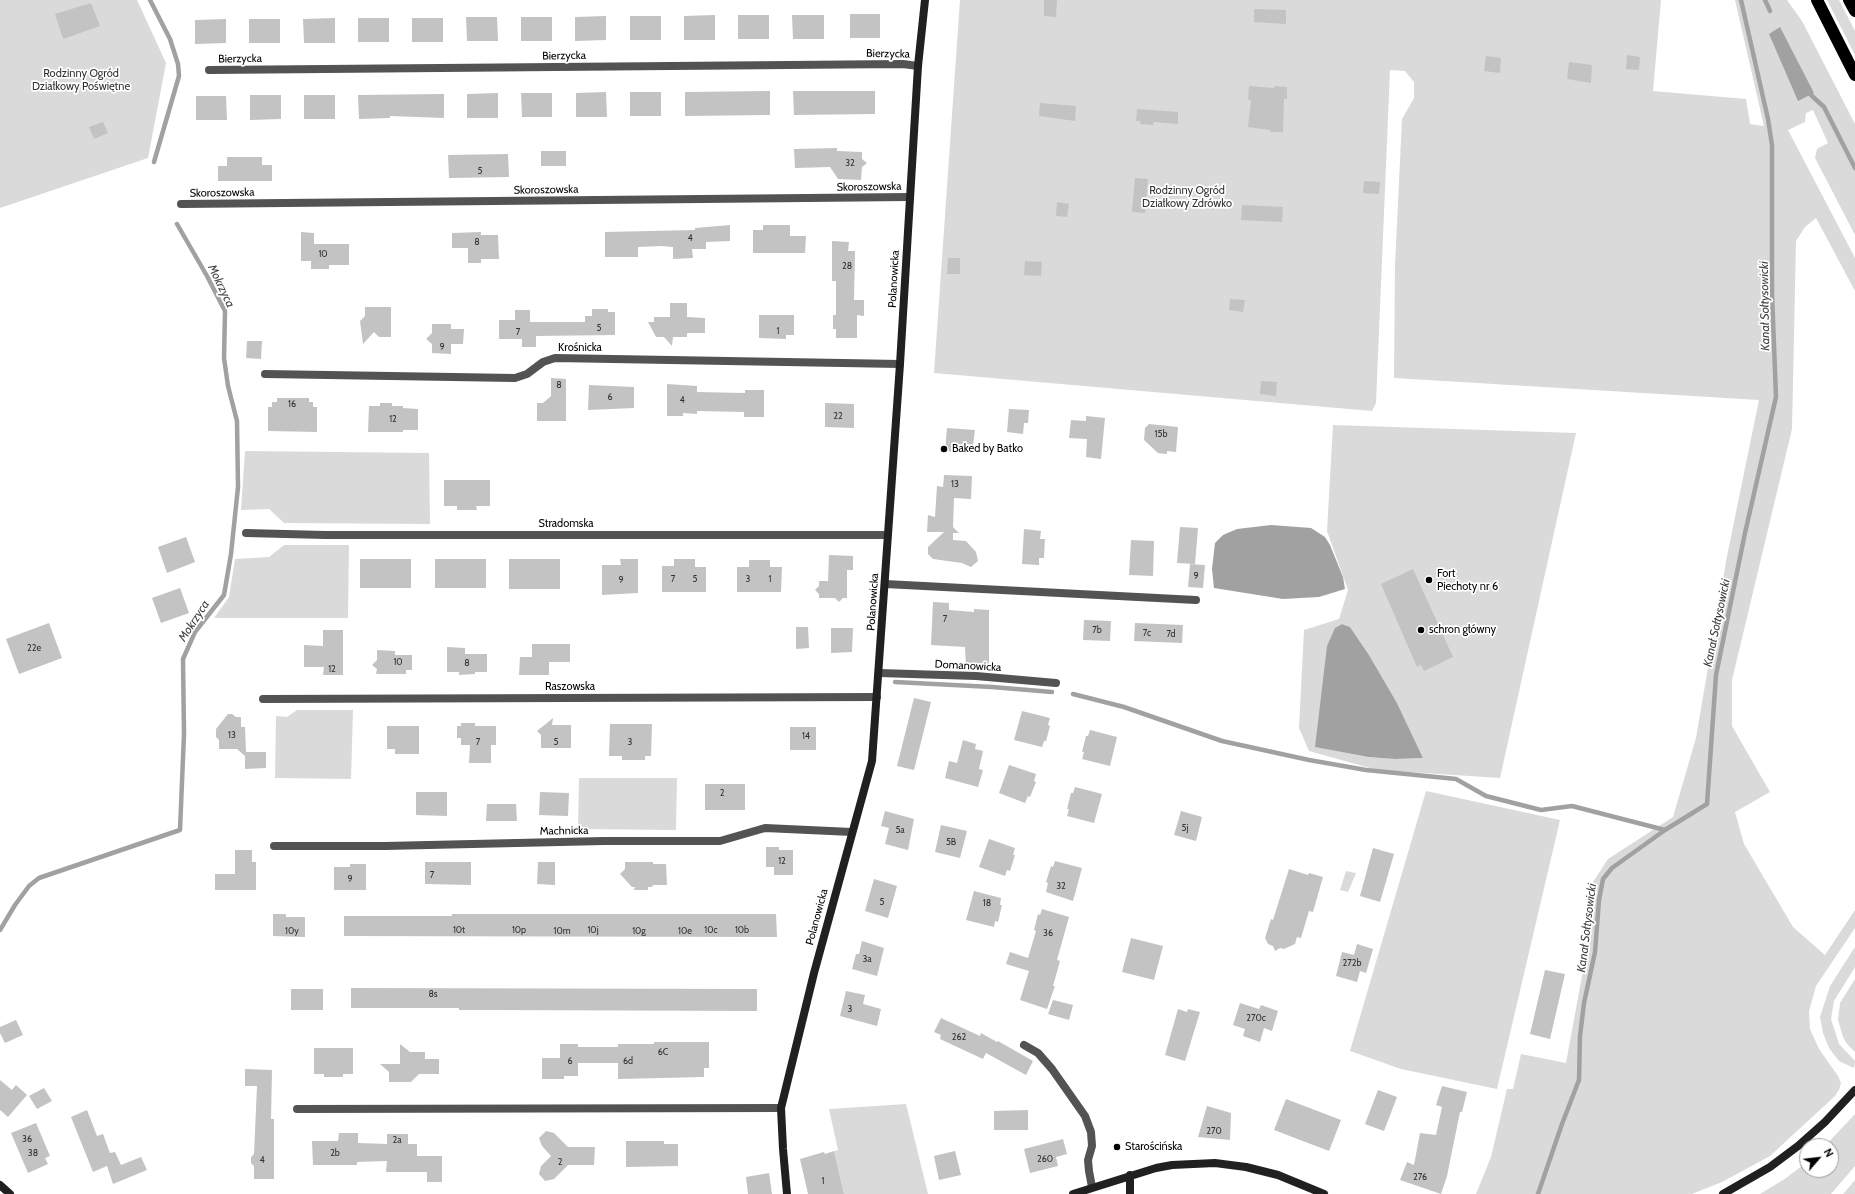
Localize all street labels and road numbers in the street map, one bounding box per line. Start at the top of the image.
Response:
street label: Bierzycka [866,47,910,61]
street label: Bierzycka [542,49,586,63]
street label: Bierzycka [218,52,262,66]
street label: Skoroszowska [837,180,901,194]
street label: Skoroszowska [514,183,578,197]
street label: Skoroszowska [190,186,254,200]
street label: Polanowicka [886,250,902,308]
street label: Krośnicka [558,341,602,355]
street label: Stradomska [538,517,594,531]
street label: Polanowicka [864,573,882,631]
street label: Domanowicka [934,658,1002,674]
street label: Raszowska [545,680,595,694]
street label: Machnicka [540,824,588,838]
street label: Polanowicka [803,887,831,947]

